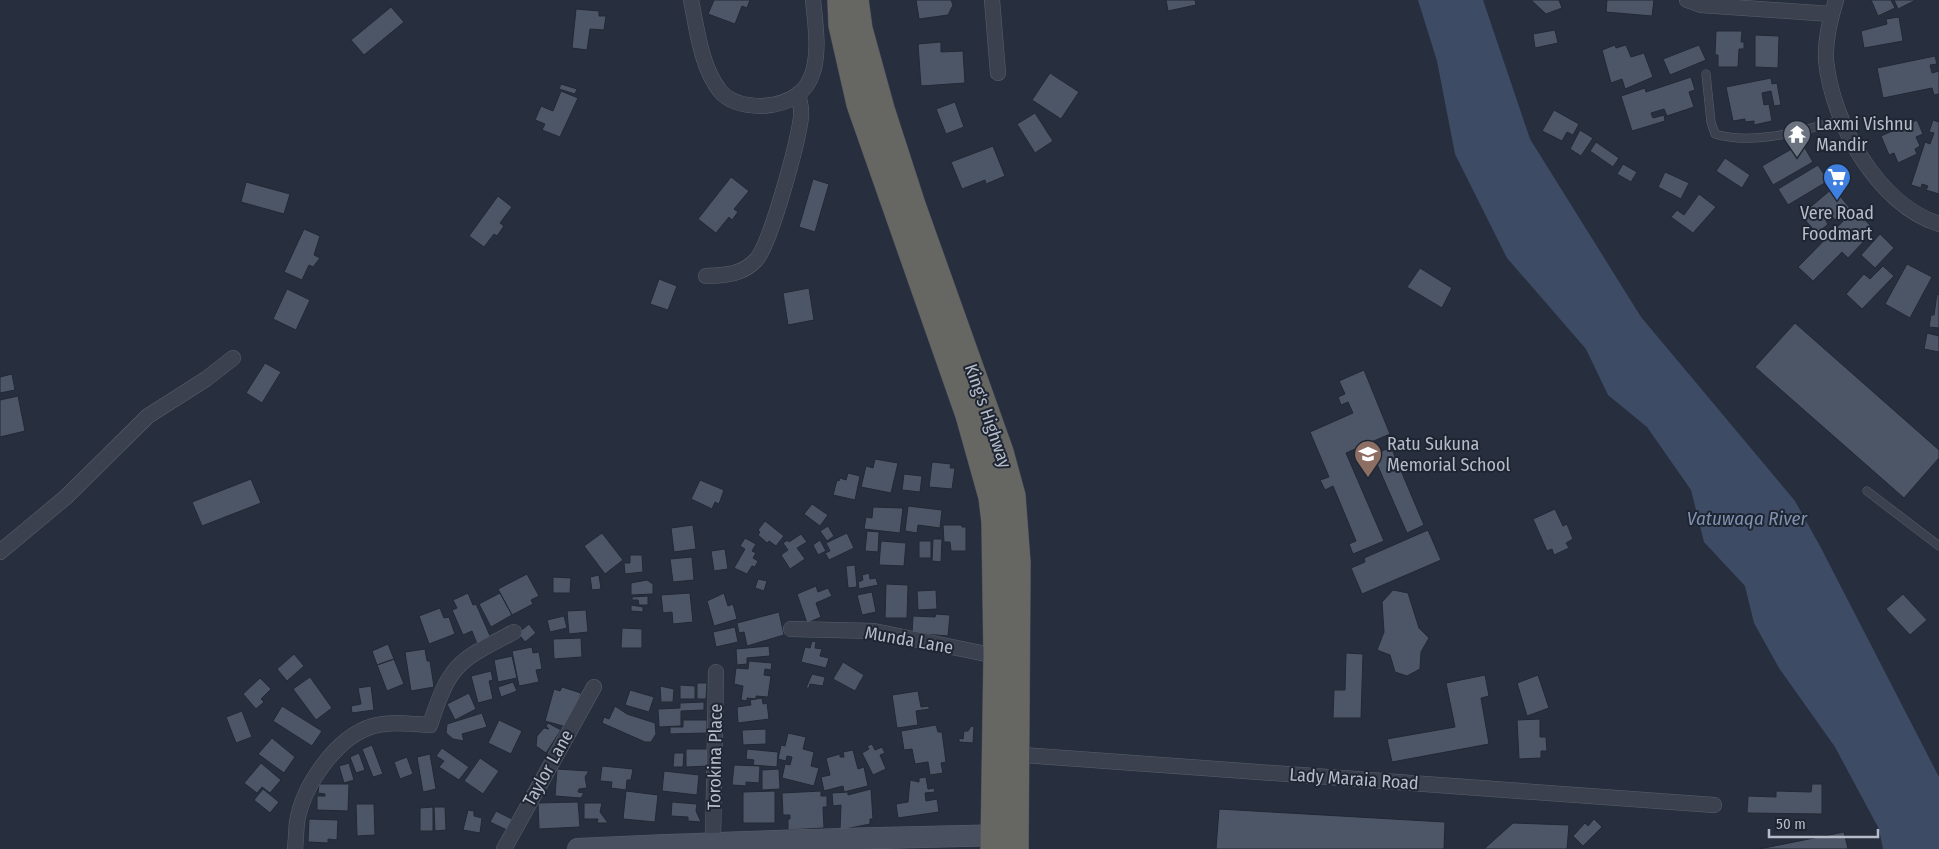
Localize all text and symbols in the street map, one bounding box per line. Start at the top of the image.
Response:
place label: Laxmi Vishnu Mandir [1816,113,1913,156]
temple icon: Laxmi Vishnu Mandir [1782,119,1812,158]
supermarket icon: Vere Road Foodmart [1822,162,1852,201]
place label: Vere Road Foodmart [1800,202,1874,245]
street label: King's Highway [960,361,1016,471]
place label: Ratu Sukuna Memorial School [1387,433,1510,476]
school or university icon: Ratu Sukuna Memorial School [1353,439,1383,478]
water label: Vatuwaqa River [1687,507,1809,530]
street label: Munda Lane [863,621,955,659]
street label: Torokina Place [703,703,727,810]
street label: Taylor Lane [518,726,578,810]
street label: Lady Maraia Road [1289,764,1419,794]
scale bar [1769,806,1878,838]
text: 50 m [1776,815,1806,833]

